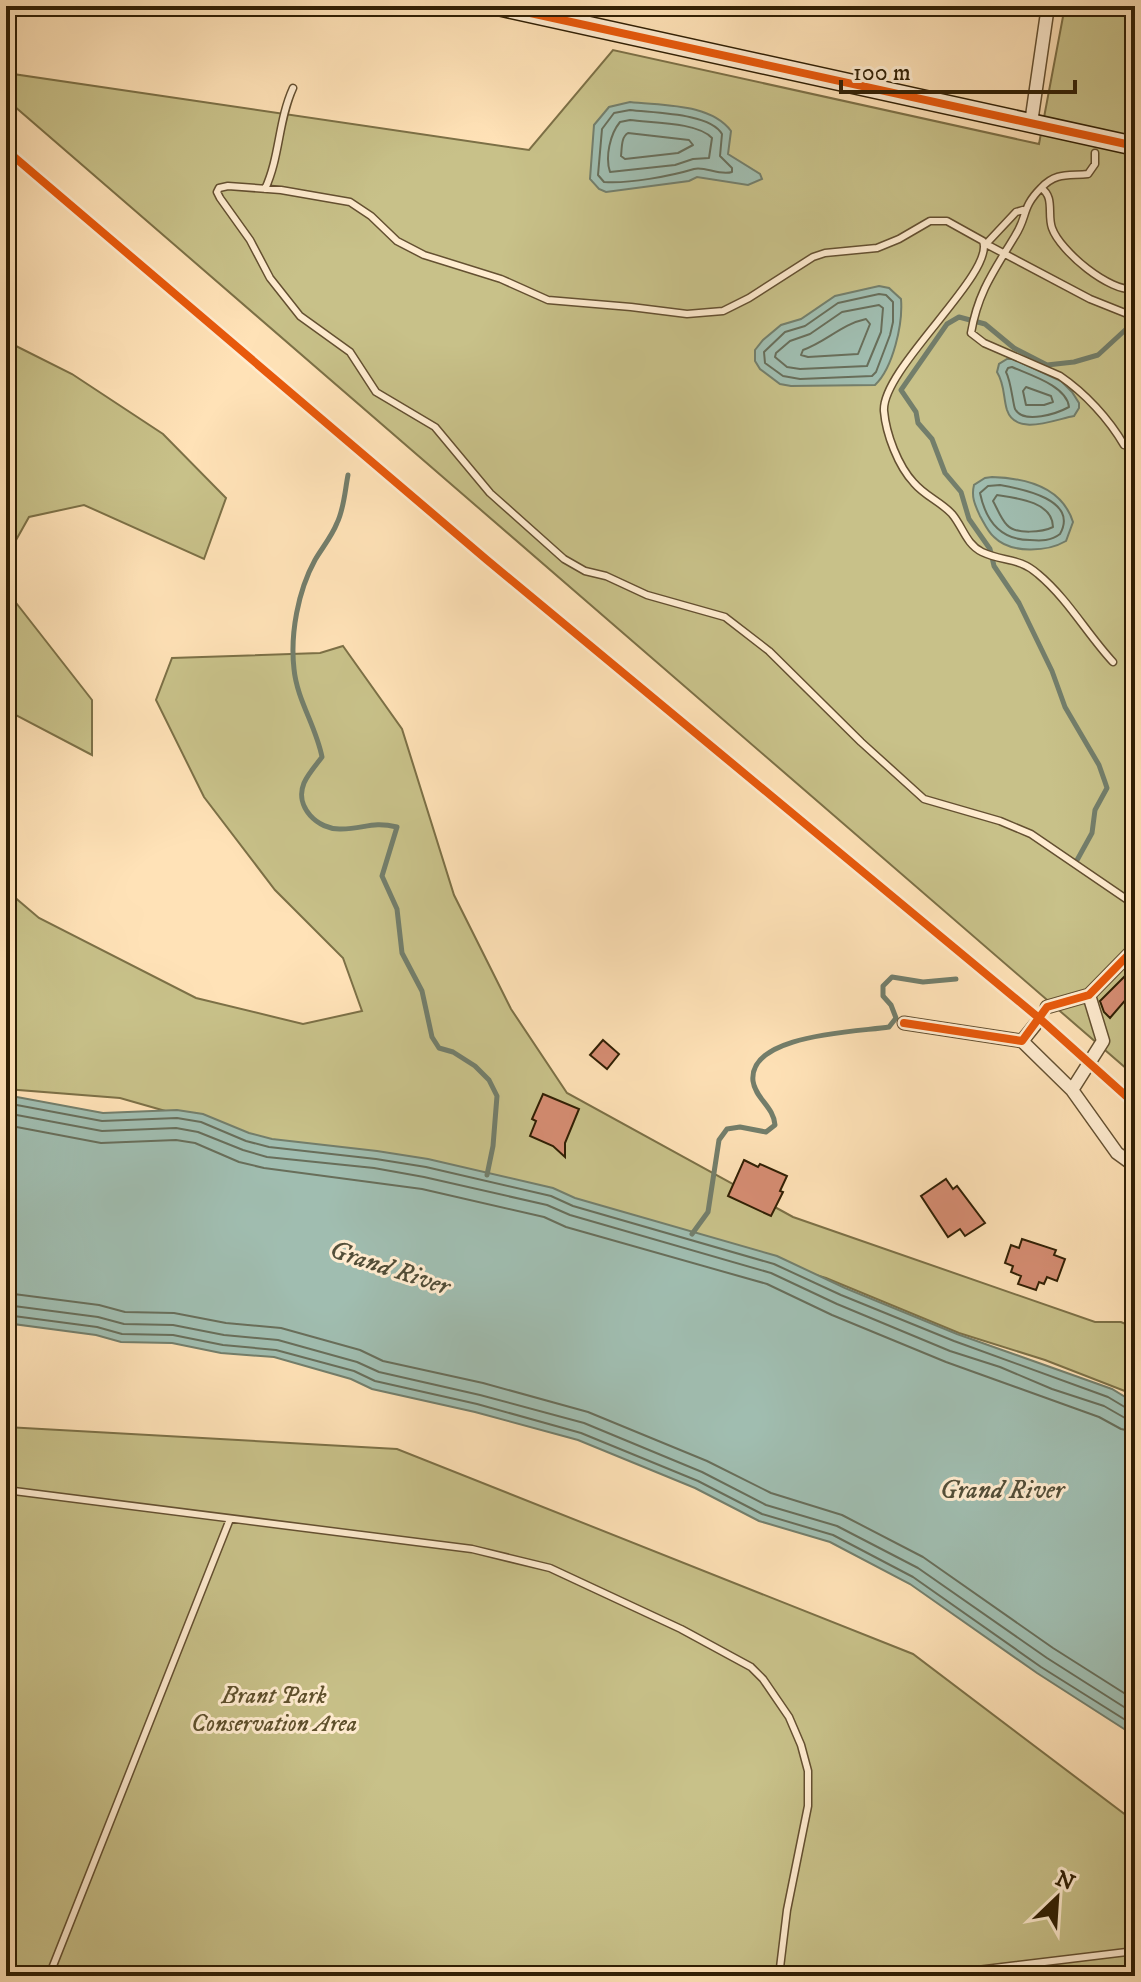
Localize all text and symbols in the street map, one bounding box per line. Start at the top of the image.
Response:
scale bar [841,44,1075,94]
text: 100 m [853,58,911,88]
water label: Grand River [325,1234,455,1304]
water label: Grand River [940,1474,1066,1507]
park label: Brant Park Conservation Area [191,1681,357,1739]
north arrow [1017,1858,1097,1938]
text: N [1051,1865,1079,1897]

